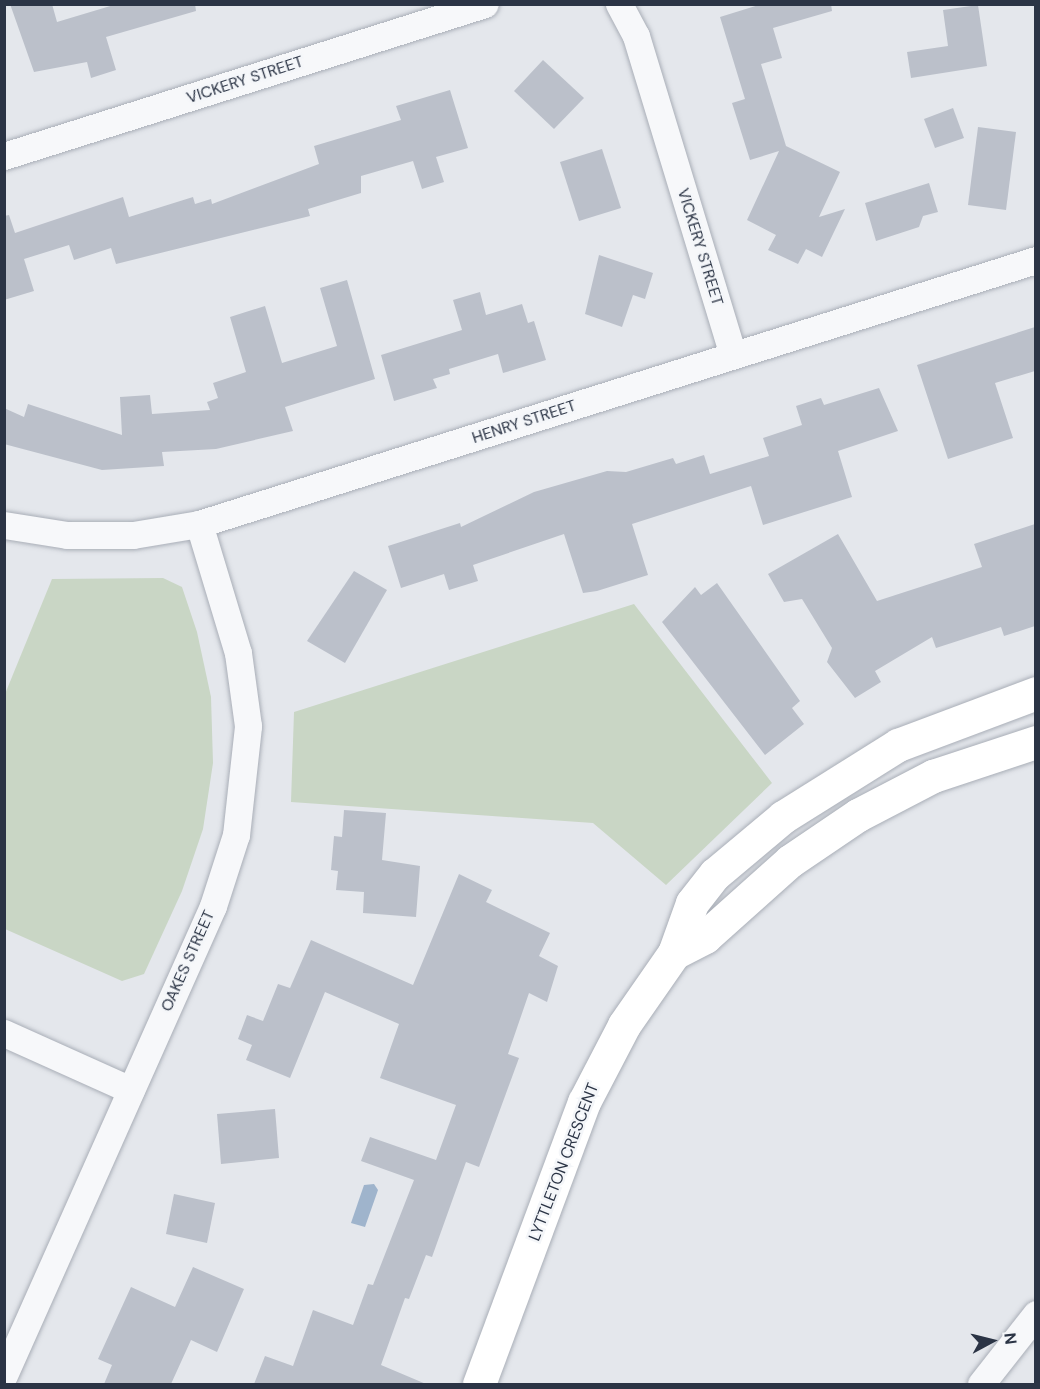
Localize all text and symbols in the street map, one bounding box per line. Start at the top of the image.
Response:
street label: VICKERY STREET [184,52,306,108]
street label: VICKERY STREET [673,186,727,308]
street label: HENRY STREET [470,396,578,448]
street label: OAKES STREET [157,907,219,1015]
street label: LYTTLETON CRESCENT [525,1080,603,1244]
north arrow [962,1311,1022,1371]
text: N [999,1332,1021,1346]

